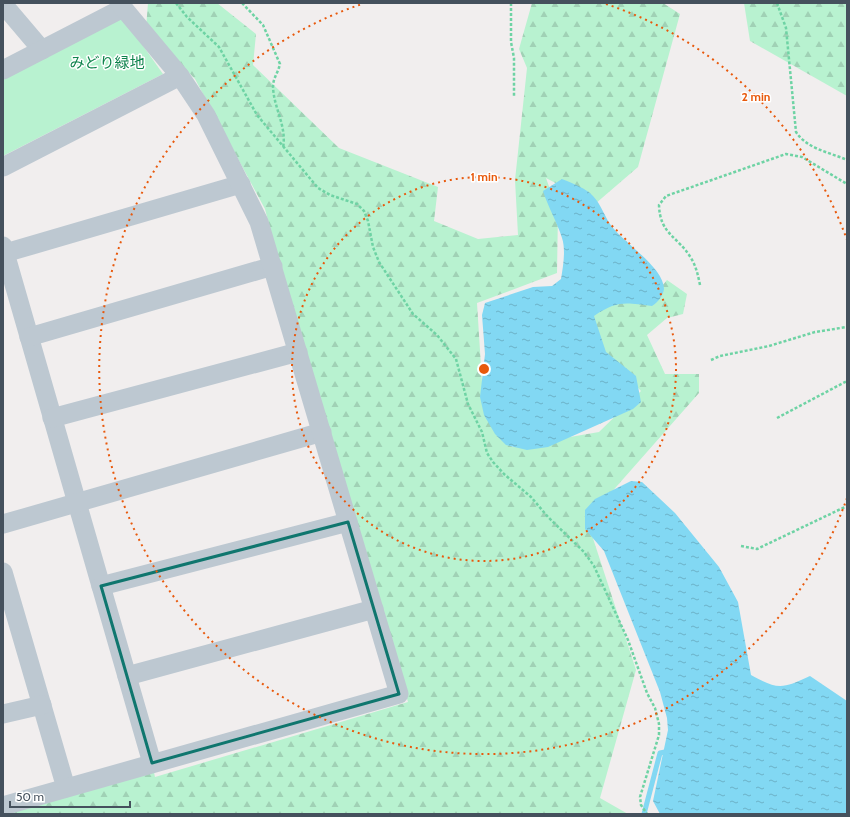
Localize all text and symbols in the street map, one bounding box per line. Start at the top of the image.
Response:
park label: みどり緑地 [69,54,145,72]
text: 2 min [742,89,770,104]
text: 1 min [470,169,498,184]
centre of rings [477,362,491,376]
scale bar [10,783,130,809]
text: 50 m [16,789,44,804]

